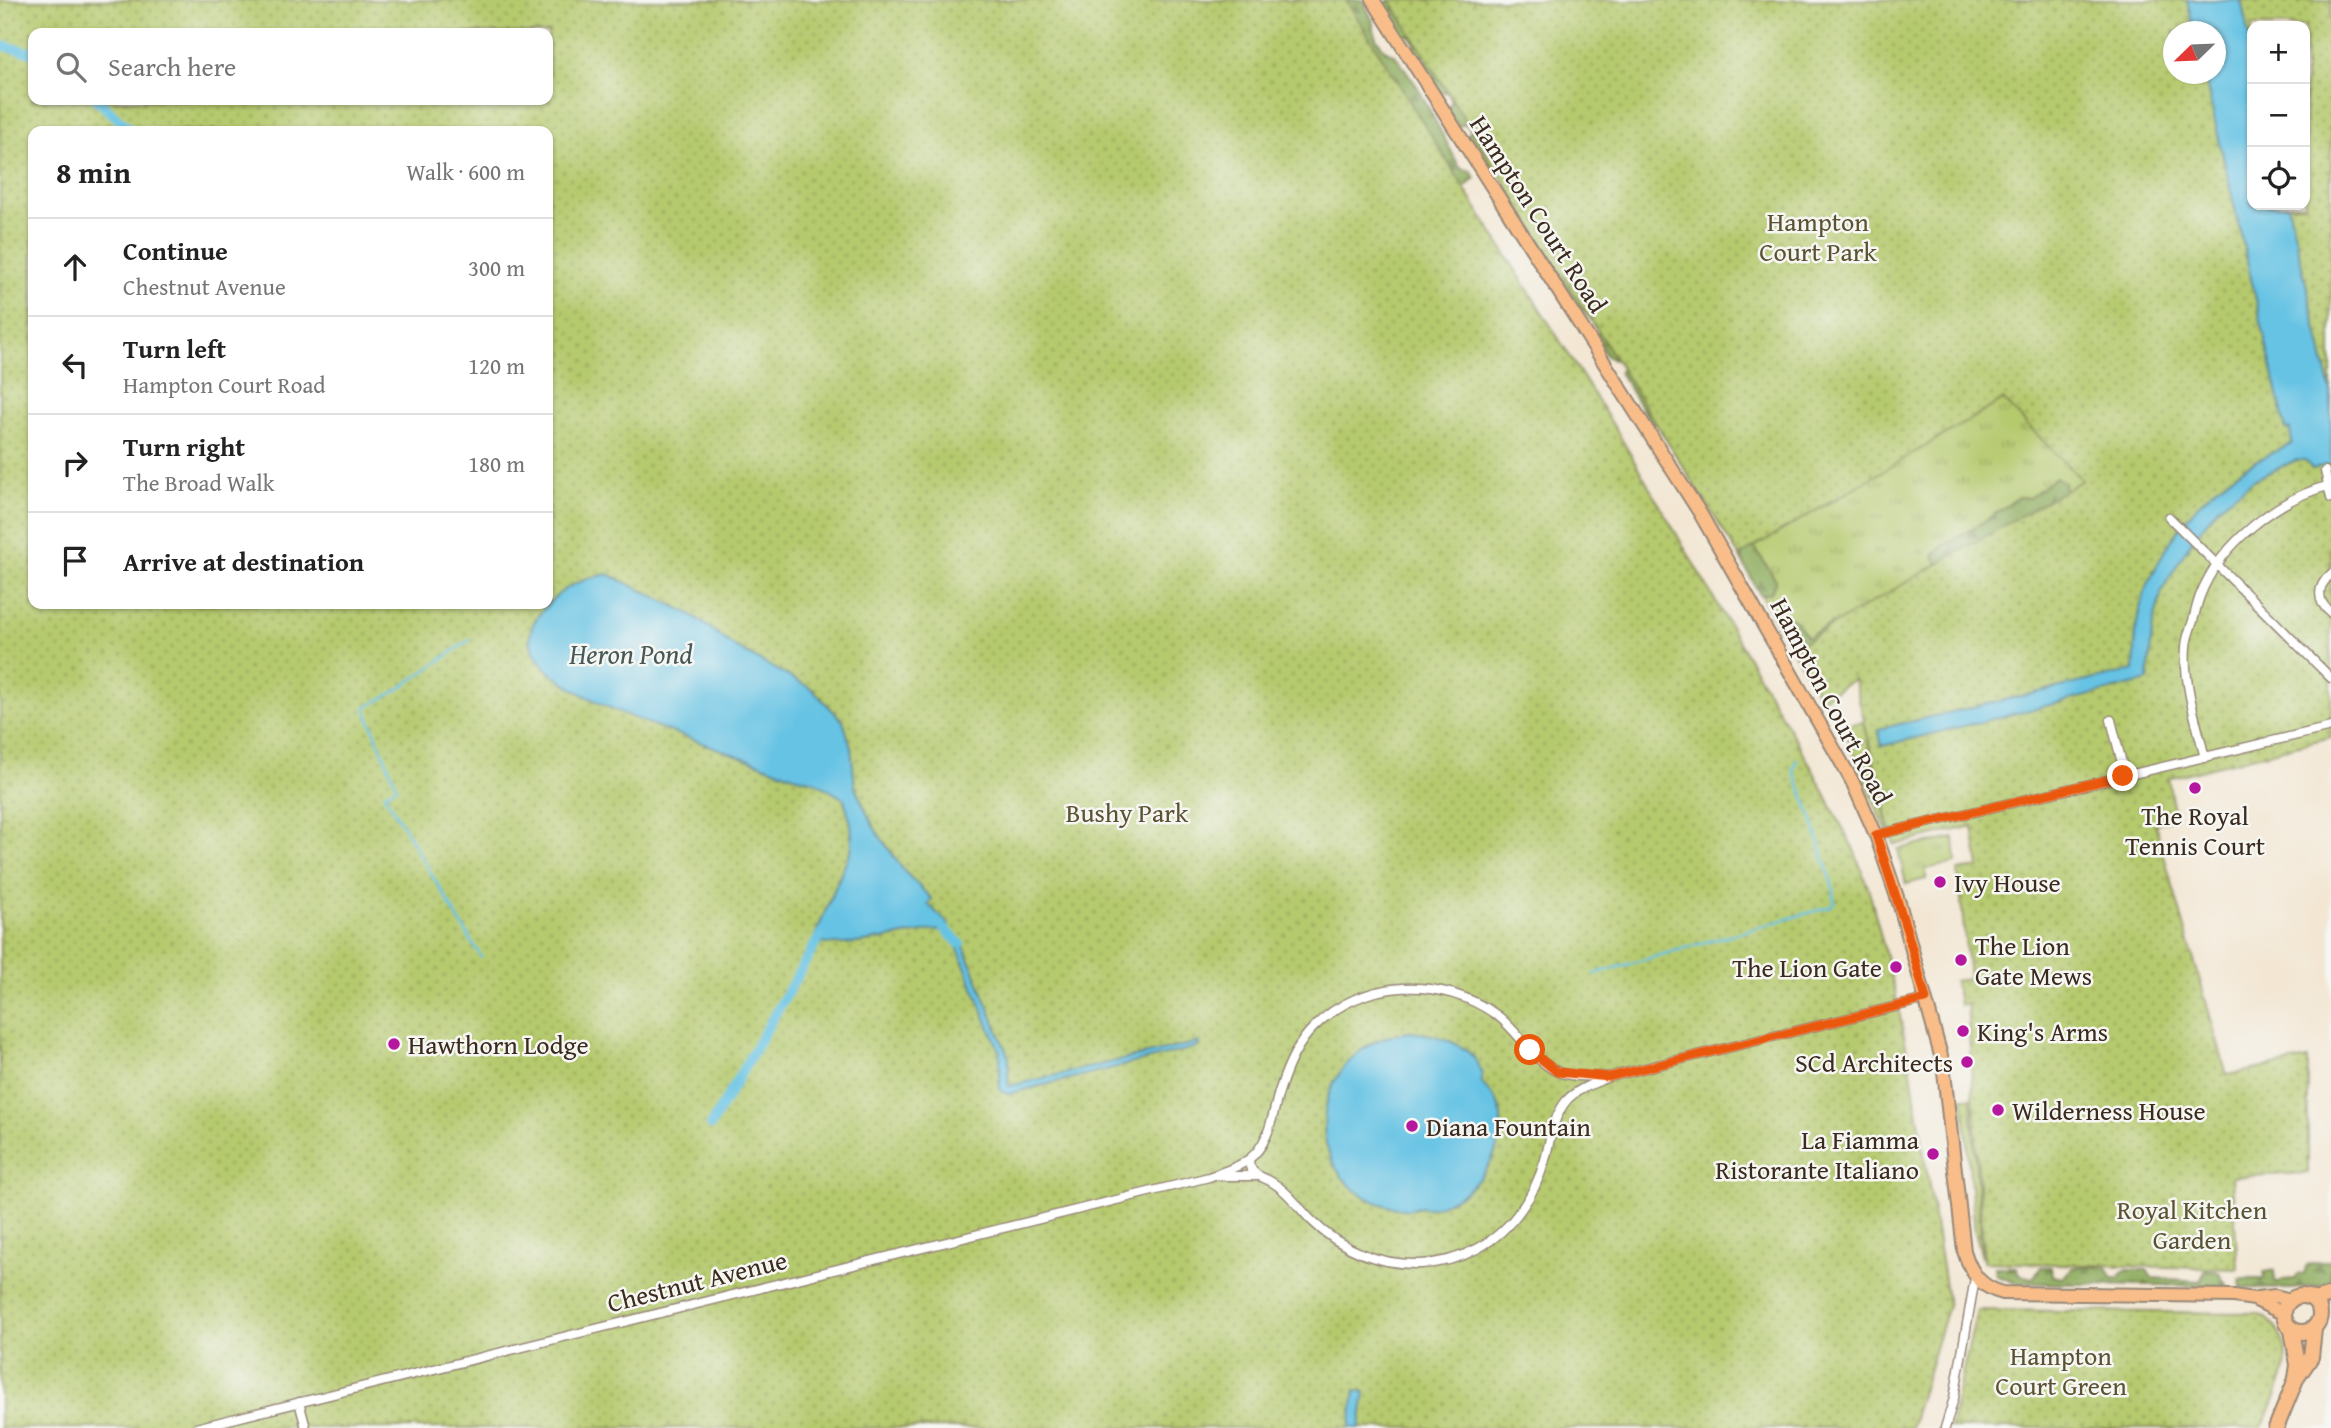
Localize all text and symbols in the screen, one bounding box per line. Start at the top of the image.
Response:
north arrow [2163,21,2226,84]
map controls [2247,21,2310,210]
button: + [2247,21,2310,84]
search box [28,28,553,105]
text: Search here [108,47,236,86]
icon: search [52,48,90,86]
button: − [2247,84,2310,147]
street label: Hampton Court Road [1460,107,1618,321]
button: locate [2247,147,2310,210]
text: 8 min [56,150,131,194]
text: Walk · 600 m [406,155,525,188]
park label: Hampton Court Park [1759,202,1877,271]
text: Continue [123,231,228,270]
icon: ahead [56,248,94,286]
text: 300 m [468,251,525,284]
text: Chestnut Avenue [123,270,286,303]
text: Turn left [123,329,226,368]
icon: left [56,346,94,384]
text: 120 m [468,349,525,382]
text: Hampton Court Road [123,368,326,401]
text: Turn right [123,427,245,466]
icon: right [56,444,94,482]
text: 180 m [468,447,525,480]
text: The Broad Walk [123,466,274,499]
icon: arrive [56,542,94,580]
text: Arrive at destination [123,542,364,581]
street label: Hampton Court Road [1761,591,1903,811]
water label: Heron Pond [568,633,693,674]
route end [2107,760,2138,791]
marker: The Royal Tennis Court [2187,780,2203,796]
park label: Bushy Park [1066,793,1189,832]
place label: The Royal Tennis Court [2125,796,2265,865]
place label: Ivy House [1954,863,2061,902]
marker: Ivy House [1932,874,1948,890]
place label: The Lion Gate Mews [1975,926,2092,995]
place label: The Lion Gate [1732,948,1882,987]
marker: The Lion Gate Mews [1953,952,1969,968]
marker: The Lion Gate [1888,959,1904,975]
place label: King's Arms [1977,1012,2108,1051]
marker: King's Arms [1955,1023,1971,1039]
place label: Hawthorn Lodge [408,1025,589,1064]
route start [1514,1034,1545,1065]
marker: Hawthorn Lodge [386,1036,402,1052]
place label: SCd Architects [1795,1043,1953,1082]
marker: SCd Architects [1959,1054,1975,1070]
place label: Wilderness House [2012,1091,2206,1130]
marker: Wilderness House [1990,1102,2006,1118]
place label: Diana Fountain [1426,1107,1591,1146]
marker: Diana Fountain [1404,1118,1420,1134]
place label: La Fiamma Ristorante Italiano [1715,1120,1920,1189]
marker: La Fiamma Ristorante Italiano [1925,1146,1941,1162]
park label: Royal Kitchen Garden [2117,1190,2268,1259]
street label: Chestnut Avenue [603,1240,791,1322]
park label: Hampton Court Green [1995,1336,2127,1405]

